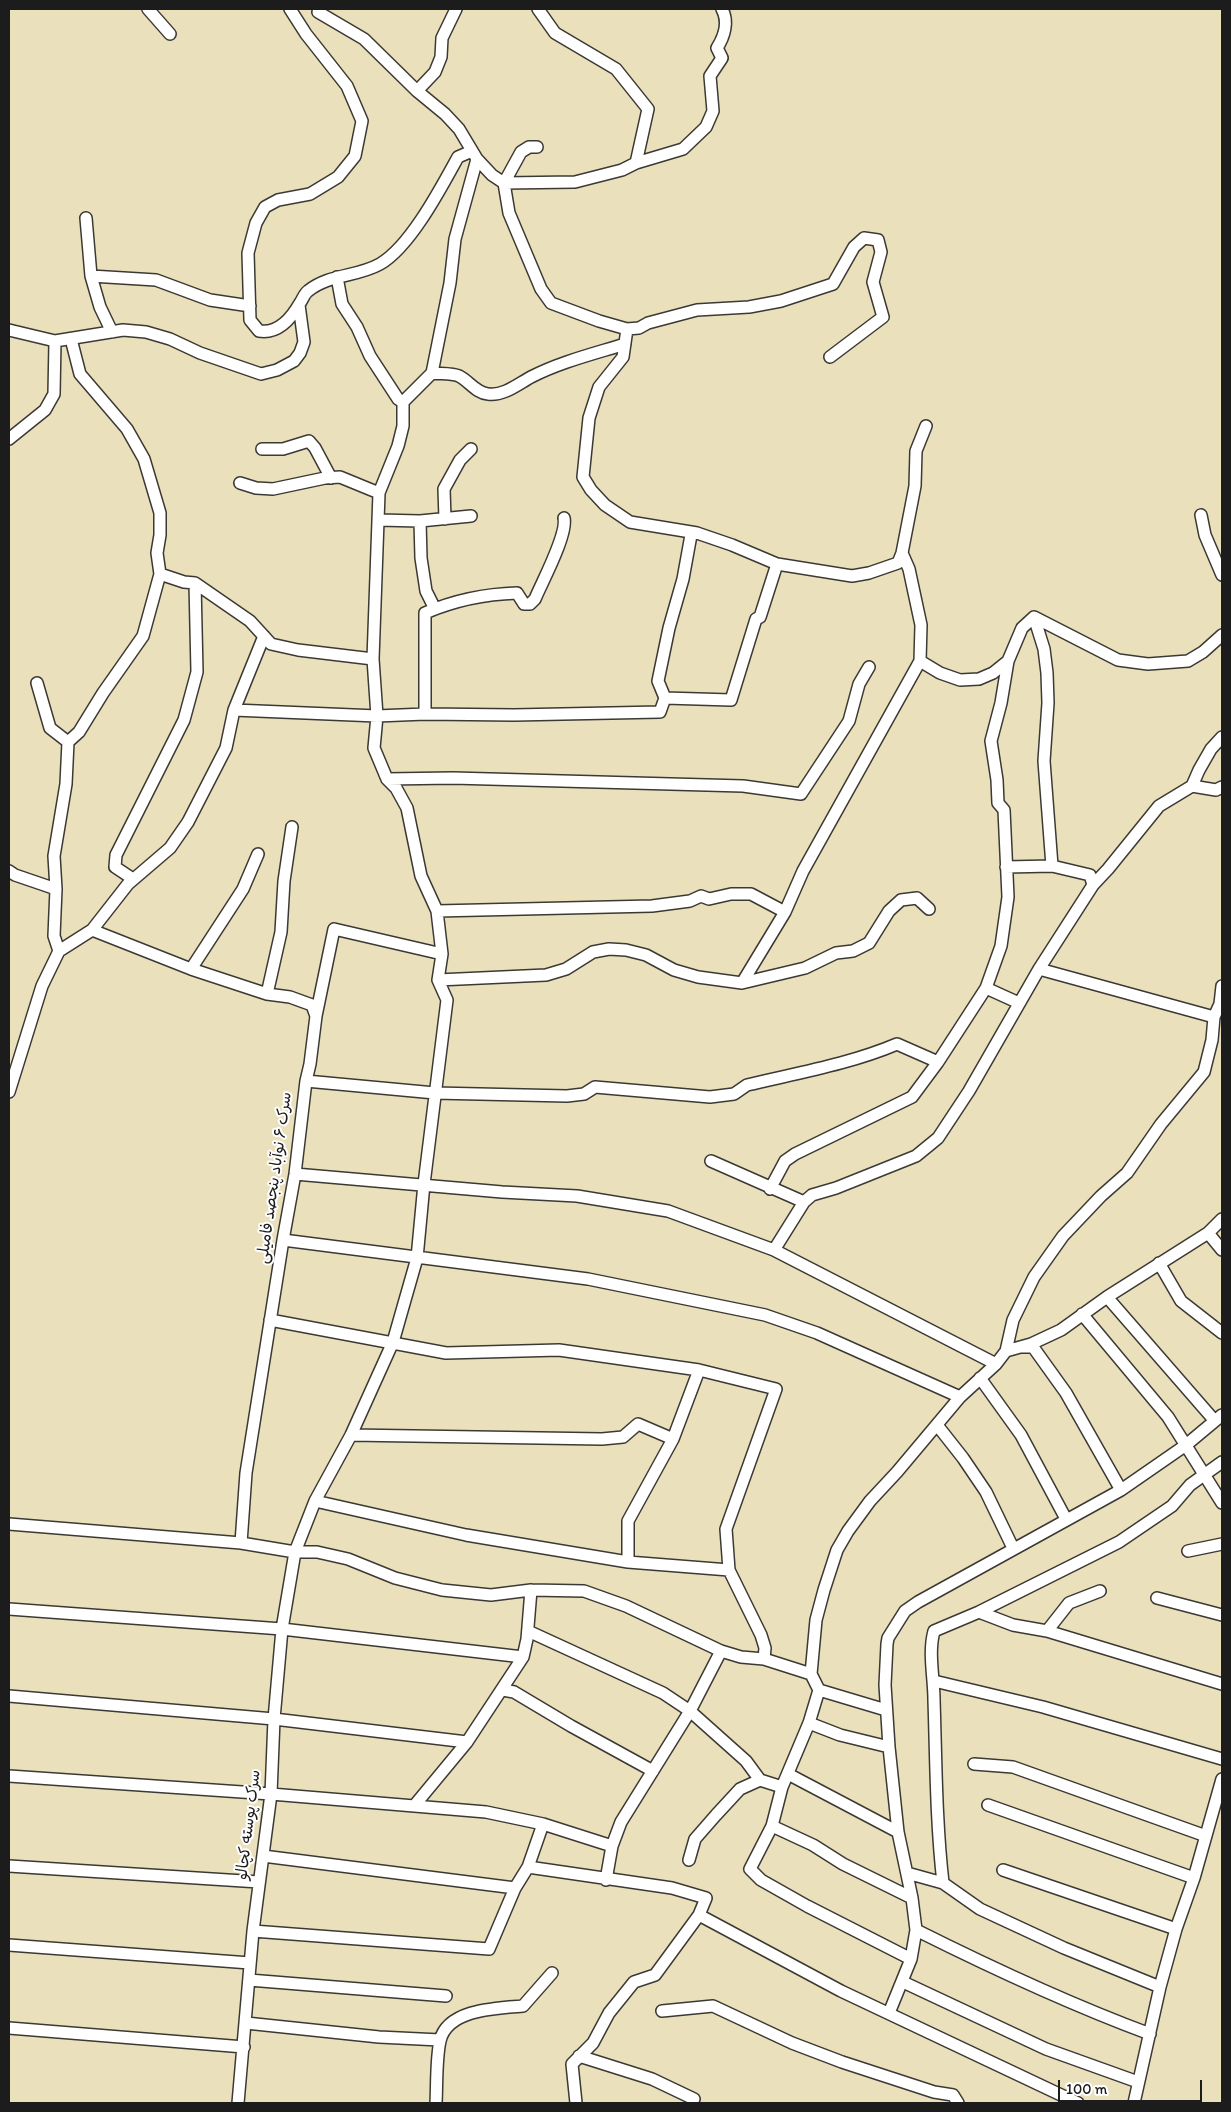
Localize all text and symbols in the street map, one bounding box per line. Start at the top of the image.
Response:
street label: سرک ۶ نوآباد پنجصد فامیلی [253,1091,297,1265]
street label: سرک پوسته کچالو [233,1769,265,1881]
scale bar [1061,2070,1205,2102]
text: 100 m [1066,2080,1107,2098]

